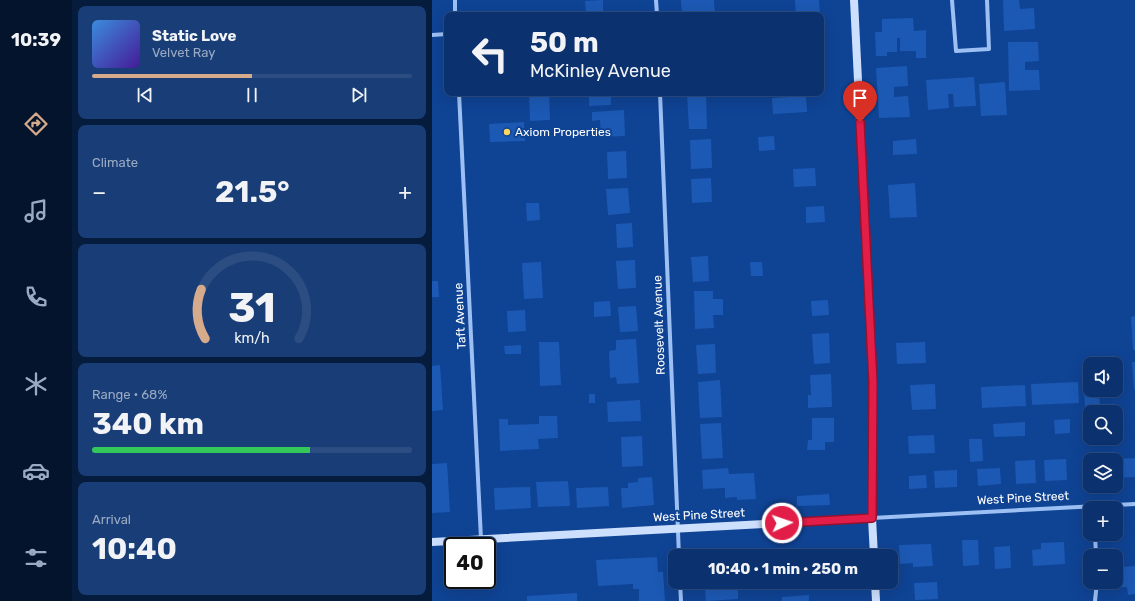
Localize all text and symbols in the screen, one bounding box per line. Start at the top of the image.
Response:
text: 50 m [530,26,599,59]
text: Static Love [152,27,236,45]
icon: left [464,28,516,80]
text: 10:39 [11,29,61,51]
text: Velvet Ray [152,45,215,60]
text: McKinley Avenue [530,60,671,82]
pin [843,81,877,122]
icon: previous [134,84,156,106]
icon: pause [241,84,263,106]
icon: next [348,84,370,106]
icon: arrive [849,87,871,109]
icon: directions [22,110,50,138]
place label: Axiom Properties [515,125,611,139]
marker: Axiom Properties [502,127,512,137]
text: Climate [92,155,138,170]
text: 21.5° [215,174,290,210]
text: − [92,179,106,206]
text: + [398,179,412,206]
icon: music [22,197,50,225]
street label: Roosevelt Avenue [650,275,668,375]
text: 31 [228,282,276,331]
street label: Taft Avenue [451,282,469,350]
icon: phone [22,283,50,311]
text: km/h [234,329,270,346]
map controls [1083,357,1123,589]
button: sound [1083,357,1123,397]
icon: climate [22,370,50,398]
text: Range · 68% [92,387,167,402]
button: search [1083,405,1123,445]
text: 340 km [92,406,204,442]
button: layers [1083,453,1123,493]
icon: car [22,457,50,485]
street label: West Pine Street [977,489,1070,507]
button: + [1083,501,1123,541]
position arrow [761,502,803,544]
street label: West Pine Street [653,506,746,524]
text: Arrival [92,512,131,527]
text: 10:40 [92,531,177,567]
speed limit sign: 40 [444,537,496,589]
icon: filters [22,544,50,572]
button: − [1083,549,1123,589]
text: 10:40 · 1 min · 250 m [708,560,858,578]

